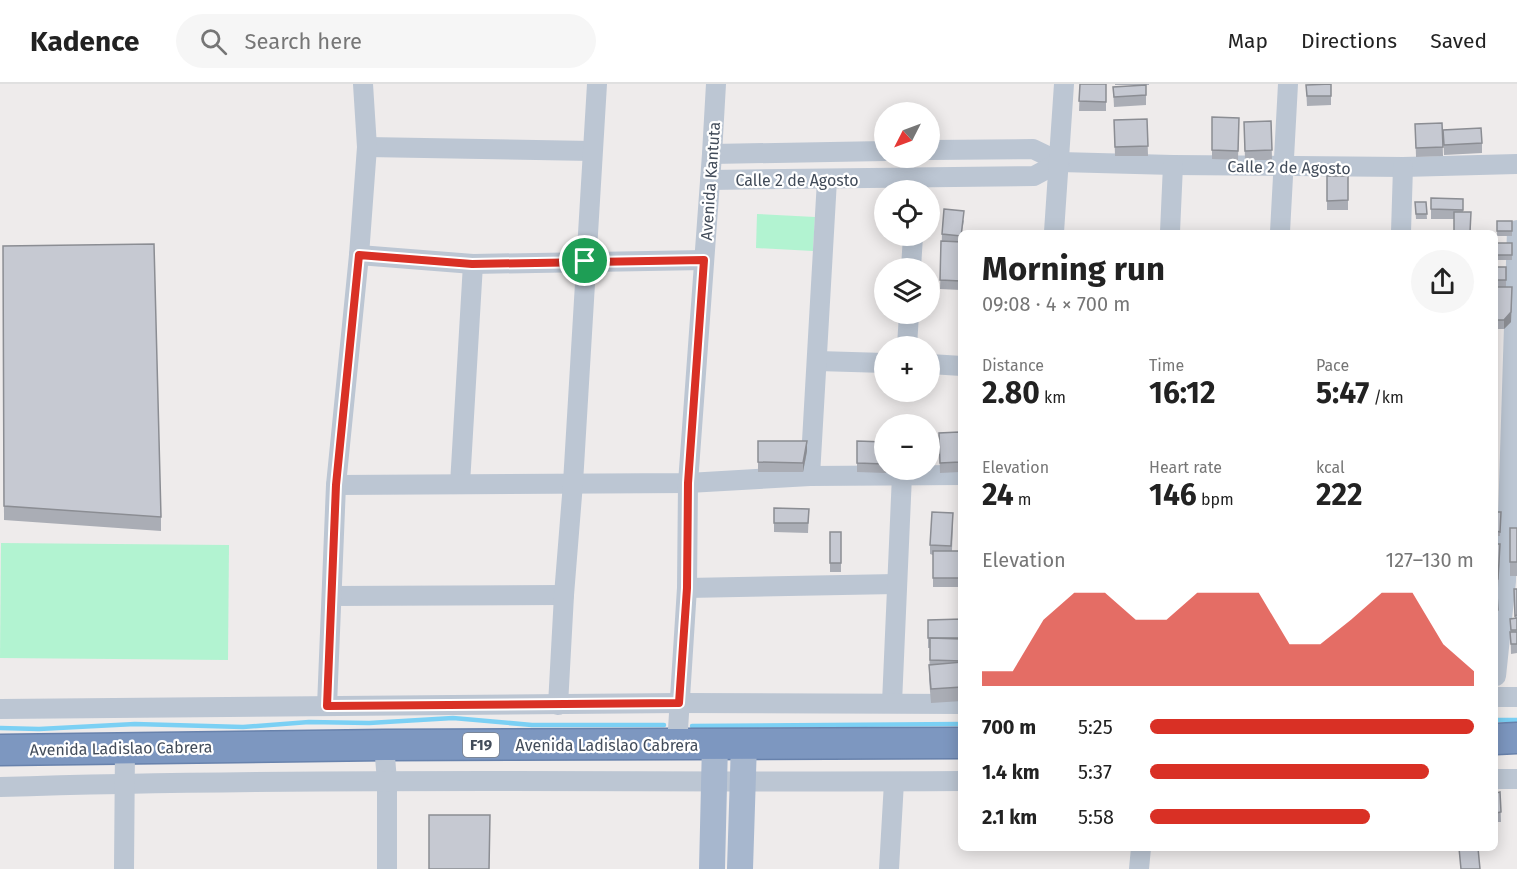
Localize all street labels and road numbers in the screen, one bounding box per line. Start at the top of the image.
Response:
street label: Avenida Kantuta [697,121,724,241]
street label: Calle 2 de Agosto [1227,157,1351,178]
street label: Calle 2 de Agosto [735,171,859,190]
road number: F19 [463,733,499,757]
street label: Avenida Ladislao Cabrera [516,736,698,755]
street label: Avenida Ladislao Cabrera [29,737,213,760]

